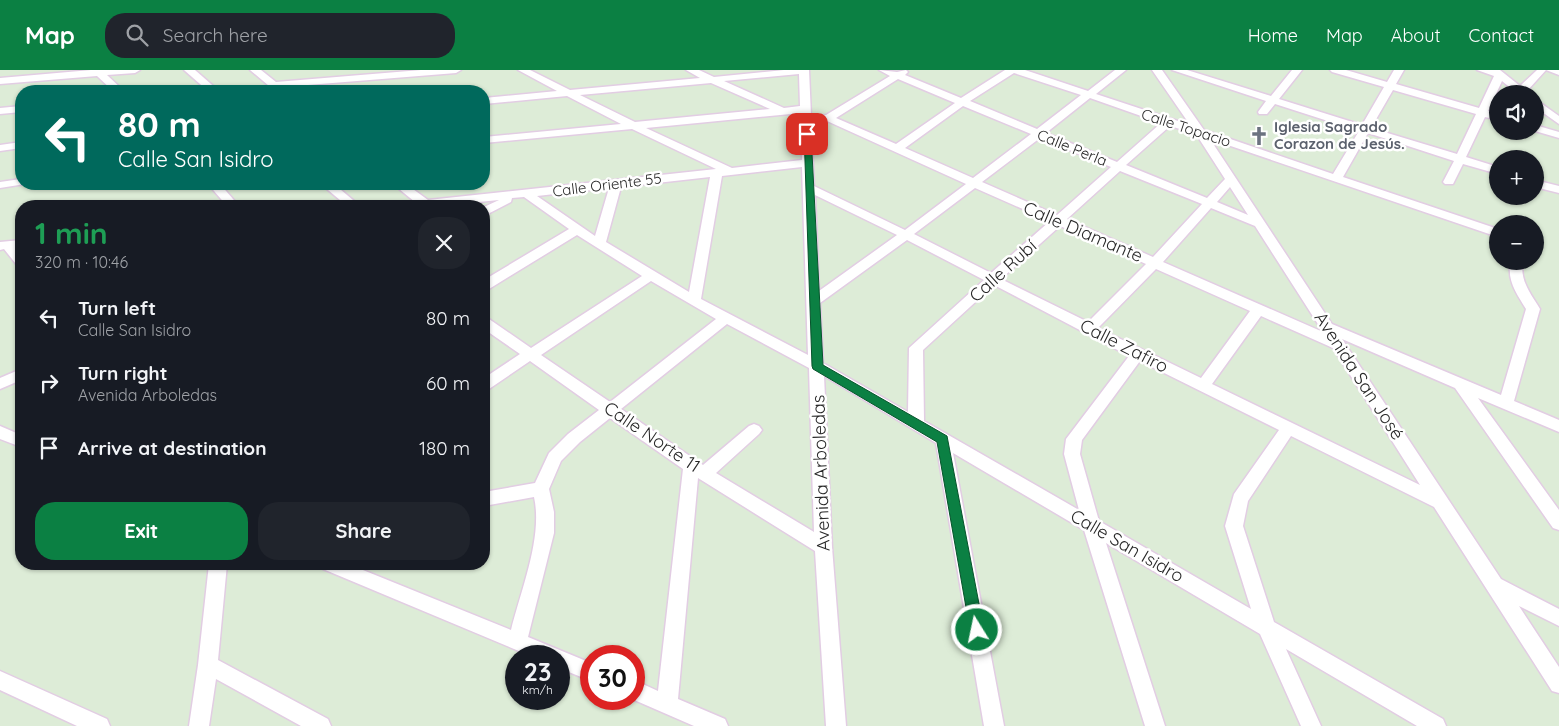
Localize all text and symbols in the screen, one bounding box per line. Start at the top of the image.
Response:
search box [105,13,455,58]
text: Map [25,20,75,50]
icon: search [123,21,151,49]
text: Search here [163,23,268,47]
text: Home [1248,24,1298,47]
text: Map [1326,24,1363,47]
text: About [1391,24,1441,47]
text: Contact [1469,24,1534,47]
map controls [1489,85,1544,270]
button: sound [1489,85,1544,140]
text: 80 m [118,102,201,146]
street label: Calle Topacio [1139,104,1233,151]
icon: left [35,105,100,170]
pin [786,113,828,155]
place label: Iglesia Sagrado Corazon de Jesús. [1274,117,1405,153]
icon: arrive [793,120,821,148]
street label: Calle Perla [1034,125,1110,170]
church icon: Iglesia Sagrado Corazon de Jesús. [1248,125,1270,147]
text: Calle San Isidro [118,145,274,173]
button: + [1489,150,1544,205]
street label: Calle Oriente 55 [551,168,663,201]
street label: Calle Diamante [1020,196,1146,267]
text: 1 min [35,214,108,252]
button: − [1489,215,1544,270]
button: close [418,217,470,269]
street label: Calle Rubí [964,234,1041,307]
text: 320 m · 10:46 [35,252,128,272]
text: Turn left [78,296,156,320]
icon: left [35,304,63,332]
text: 80 m [426,306,470,330]
street label: Avenida San José [1310,307,1409,444]
street label: Calle Zafiro [1076,313,1172,378]
text: Calle San Isidro [78,320,191,340]
text: Turn right [78,361,167,385]
icon: right [35,369,63,397]
text: 60 m [426,371,470,395]
text: Avenida Arboledas [78,385,217,405]
street label: Avenida Arboledas [806,394,835,552]
street label: Calle Norte 11 [600,396,705,477]
icon: arrive [35,434,63,462]
text: Arrive at destination [78,436,267,460]
text: 180 m [419,436,470,460]
button: Exit [35,502,248,560]
button: Share [258,502,470,560]
street label: Calle San Isidro [1066,504,1188,587]
position arrow [950,603,1002,655]
speed limit sign: 30 [580,645,645,710]
text: 23 [524,656,551,687]
text: km/h [522,682,553,697]

